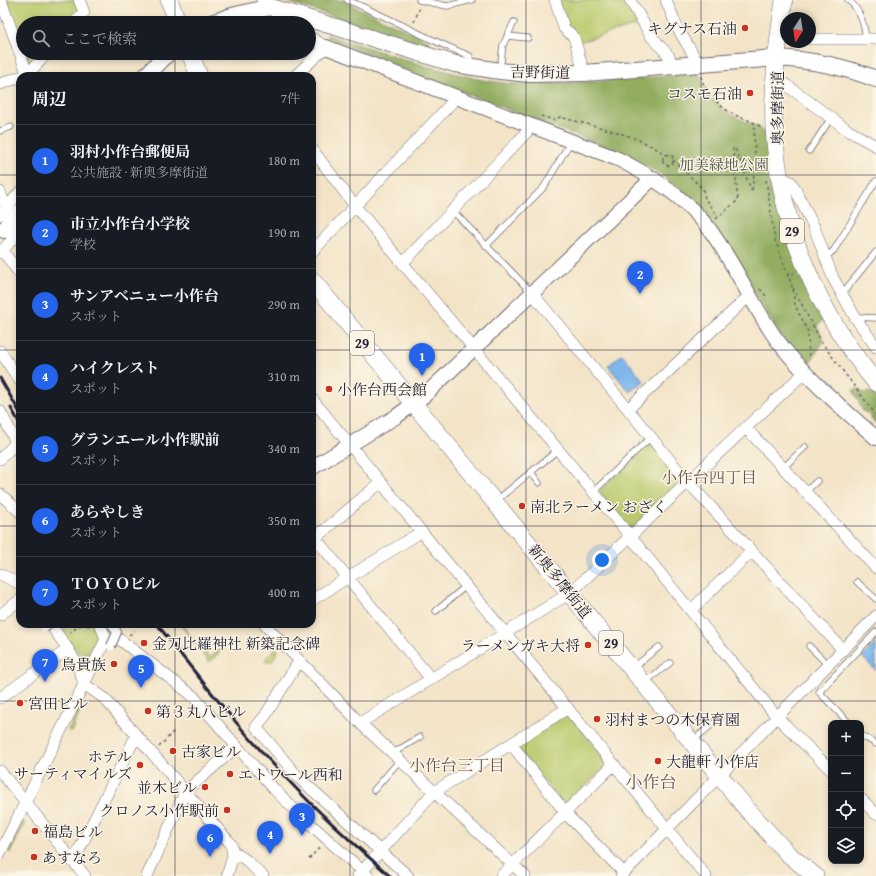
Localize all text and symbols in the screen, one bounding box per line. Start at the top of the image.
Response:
north arrow [780,12,816,48]
search box [16,16,316,60]
place label: キグナス石油 [648,18,737,39]
marker: キグナス石油 [740,23,750,33]
icon: search [30,27,52,49]
text: ここで検索 [62,28,137,49]
street label: 吉野街道 [510,61,570,83]
street label: 奥多摩街道 [767,70,788,146]
place label: コスモ石油 [667,83,742,104]
text: 周辺 [32,86,66,111]
marker: コスモ石油 [745,88,755,98]
text: 7件 [281,89,300,108]
text: 羽村小作台郵便局 [70,141,190,162]
text: 1 [42,151,48,170]
text: 180 m [268,151,300,170]
park label: 加美緑地公園 [679,154,769,175]
text: 公共施設 · 新奥多摩街道 [70,163,208,182]
text: 市立小作台小学校 [70,213,190,234]
road number: 29 [780,219,804,243]
text: 2 [42,223,48,242]
text: 190 m [268,223,300,242]
text: 学校 [70,235,96,254]
pin: 2 [627,261,653,294]
text: サンアベニュー小作台 [70,285,219,306]
text: 3 [42,295,48,314]
text: 290 m [268,295,300,314]
text: スポット [70,307,122,326]
road number: 29 [350,331,374,355]
pin: 1 [409,343,435,376]
text: ハイクレスト [70,357,159,378]
text: 4 [42,367,48,386]
text: 310 m [268,367,300,386]
text: スポット [70,379,122,398]
place label: 小作台西会館 [337,379,427,400]
marker: 小作台西会館 [324,384,334,394]
text: グランエール小作駅前 [70,429,220,450]
text: 5 [42,439,48,458]
text: 340 m [268,439,300,458]
text: スポット [70,451,122,470]
district label: 小作台四丁目 [661,465,757,489]
place label: 南北ラーメン おざく [530,496,668,517]
text: あらやしき [70,501,145,522]
marker: 南北ラーメン おざく [517,501,527,511]
text: 6 [42,511,48,530]
text: 350 m [268,511,300,530]
text: スポット [70,523,122,542]
street label: 新奥多摩街道 [524,539,596,623]
your location [592,550,612,570]
text: ＴＯＹＯビル [70,573,160,594]
text: 7 [42,583,48,602]
text: 400 m [268,583,300,602]
text: スポット [70,595,122,614]
road number: 29 [599,631,623,655]
place label: 金刀比羅神社 新築記念碑 [152,633,320,654]
place label: ラーメンガキ大将 [461,635,580,656]
marker: 金刀比羅神社 新築記念碑 [139,638,149,648]
marker: ラーメンガキ大将 [583,640,593,650]
pin: 7 [32,649,58,682]
place label: 鳥貴族 [61,654,106,675]
pin: 5 [128,655,154,688]
marker: 鳥貴族 [109,659,119,669]
place label: 宮田ビル [28,693,88,714]
marker: 宮田ビル [15,698,25,708]
place label: 第３丸八ビル [156,701,246,722]
marker: 第３丸八ビル [143,706,153,716]
place label: 羽村まつの木保育園 [605,709,740,730]
marker: 羽村まつの木保育園 [592,714,602,724]
map controls [828,720,864,864]
button: + [828,720,864,756]
place label: 古家ビル [181,741,241,762]
place label: ホテル サーティマイルズ [14,746,132,784]
marker: 古家ビル [168,746,178,756]
place label: 大龍軒 小作店 [666,751,759,772]
district label: 小作台三丁目 [409,753,505,777]
marker: 大龍軒 小作店 [653,756,663,766]
button: − [828,756,864,792]
marker: ホテル サーティマイルズ [135,760,145,770]
place label: エトワール西和 [238,764,343,785]
marker: エトワール西和 [225,769,235,779]
district label: 小作台 [626,769,677,794]
place label: 並木ビル [137,777,197,798]
marker: 並木ビル [200,782,210,792]
button: locate [828,792,864,828]
place label: クロノス小作駅前 [100,800,219,821]
pin: 3 [289,803,315,836]
marker: クロノス小作駅前 [222,805,232,815]
place label: 福島ビル [43,821,103,842]
pin: 4 [257,821,283,854]
pin: 6 [197,824,223,857]
marker: 福島ビル [30,826,40,836]
button: layers [828,828,864,864]
place label: あすなろ [42,847,102,868]
marker: あすなろ [29,852,39,862]

